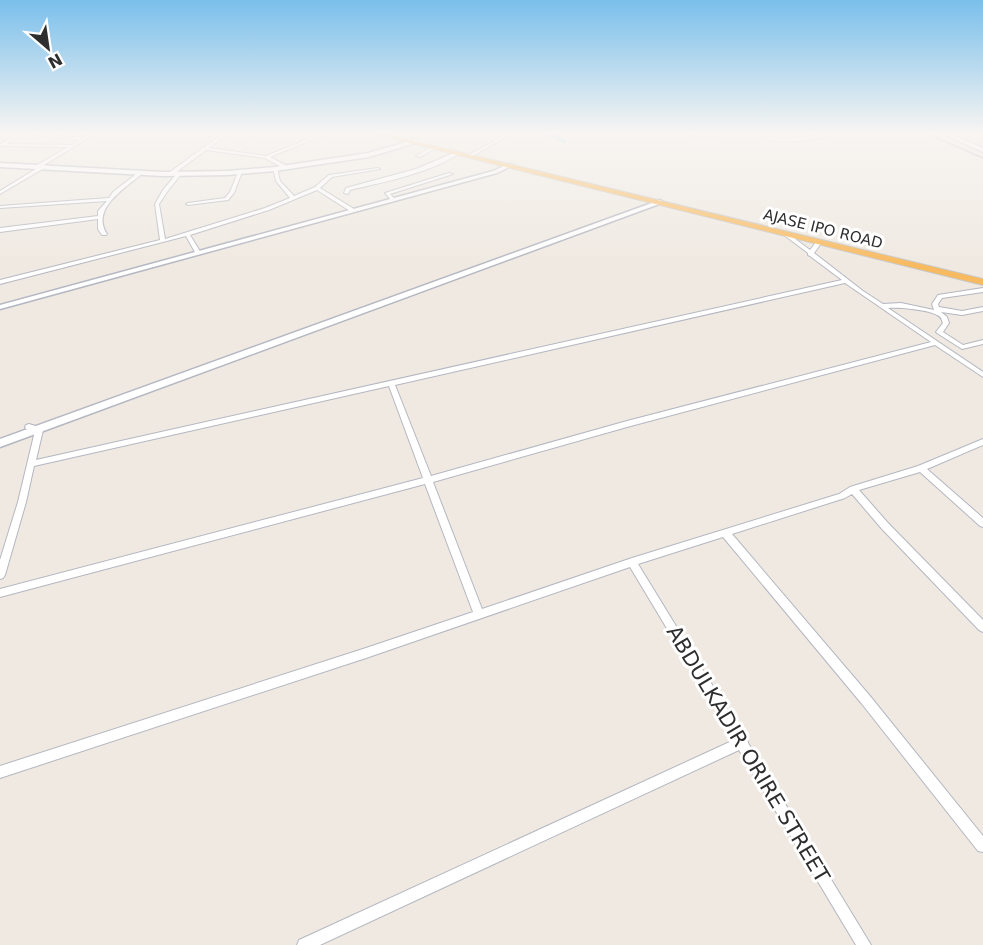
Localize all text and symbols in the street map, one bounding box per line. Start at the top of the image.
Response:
north arrow [18,18,78,78]
text: N [45,49,65,72]
street label: AJASE IPO ROAD [761,205,885,253]
street label: ABDULKADIR ORIRE STREET [662,621,834,887]

